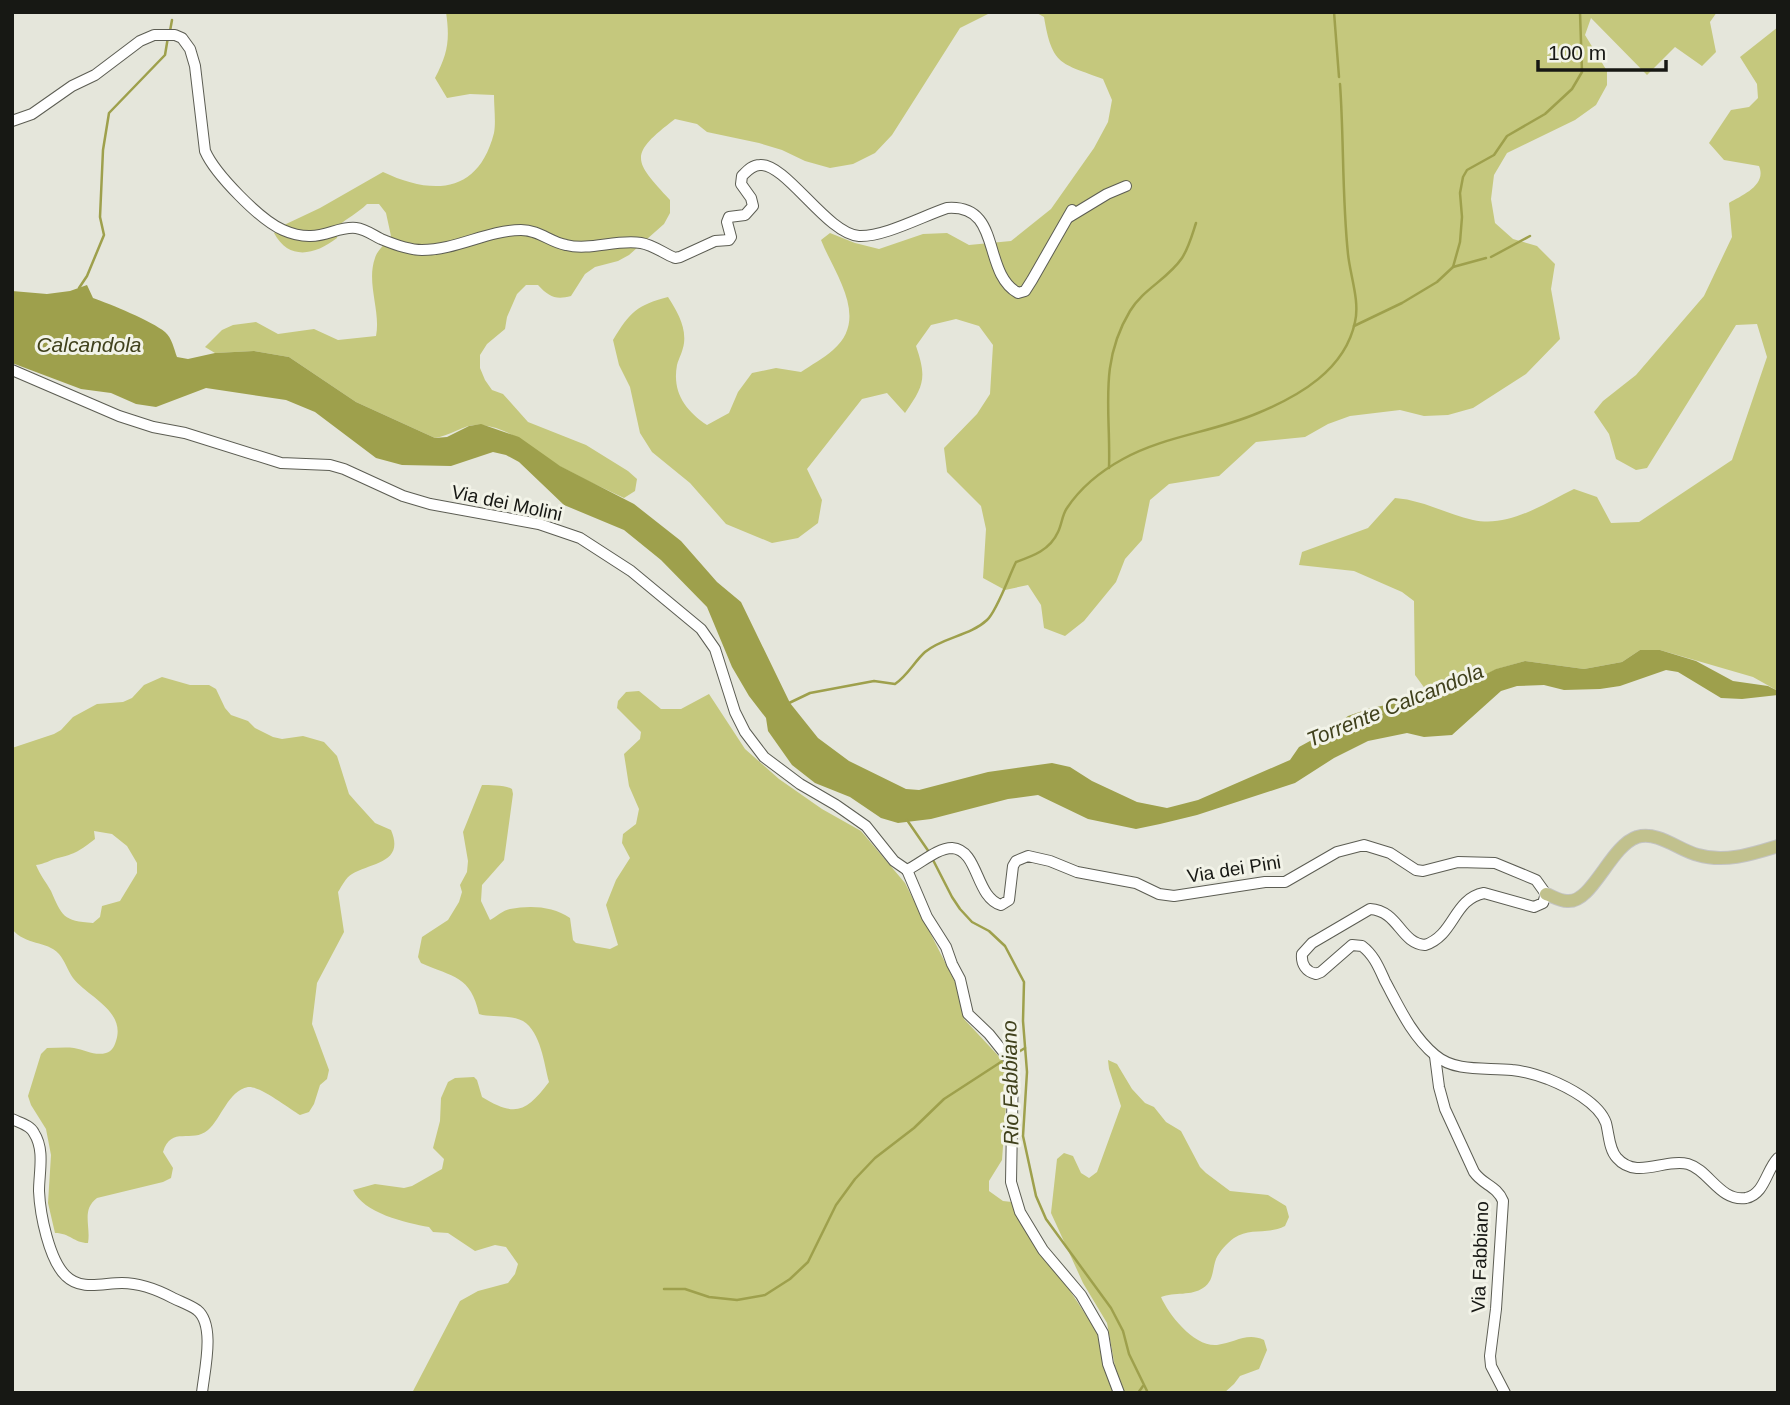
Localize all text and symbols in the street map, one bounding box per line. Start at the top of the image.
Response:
scale bar [1538,28,1666,72]
text: 100 m [1548,41,1606,64]
water label: Calcandola [36,333,142,356]
street label: Via dei Molini [450,481,564,525]
water label: Torrente Calcandola [1303,659,1487,751]
street label: Via dei Pini [1186,851,1282,887]
water label: Rio Fabbiano [997,1020,1023,1146]
street label: Via Fabbiano [1468,1201,1492,1313]

